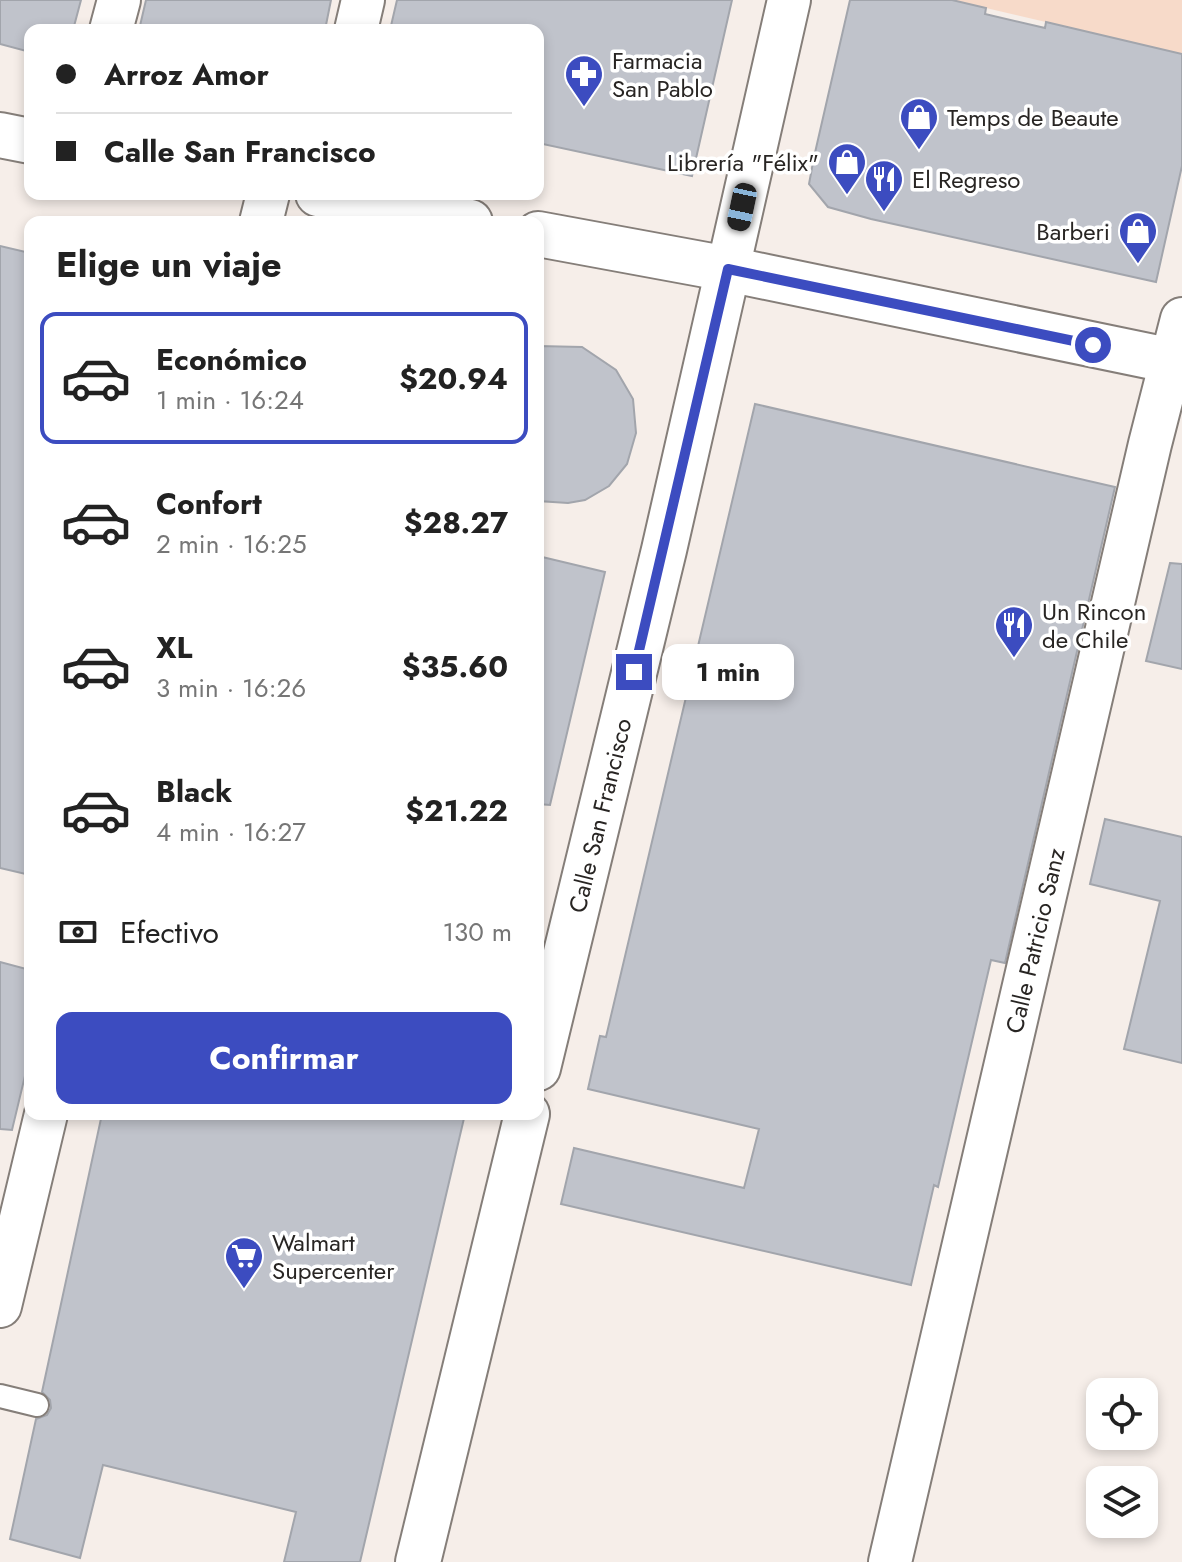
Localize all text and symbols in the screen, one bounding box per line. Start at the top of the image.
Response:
place label: Farmacia San Pablo [612,43,713,106]
text: Arroz Amor [104,53,269,96]
pharmacy icon: Farmacia San Pablo [563,53,605,108]
shop icon: Temps de Beaute [898,96,940,151]
place label: Temps de Beaute [947,100,1119,135]
text: Calle San Francisco [104,130,376,173]
shop icon: Librería "Félix" [826,141,868,196]
place label: Librería "Félix" [667,145,819,180]
restaurant icon: El Regreso [863,158,905,213]
place label: El Regreso [912,162,1020,197]
car [725,181,759,233]
shop icon: Barberi [1117,210,1159,265]
place label: Barberi [1036,214,1110,249]
text: Elige un viaje [56,238,282,290]
route start [1075,327,1111,363]
text: Económico [156,338,307,381]
icon: car [60,342,132,414]
text: $20.94 [399,357,508,400]
text: 1 min · 16:24 [156,381,304,419]
text: Confort [156,482,262,525]
icon: car [60,486,132,558]
text: $28.27 [404,501,508,544]
text: 2 min · 16:25 [156,525,307,563]
place label: Un Rincon de Chile [1042,594,1146,657]
restaurant icon: Un Rincon de Chile [993,604,1035,659]
text: XL [156,626,192,669]
icon: car [60,630,132,702]
callout: 1 min [662,644,794,700]
text: $35.60 [402,645,508,688]
text: 1 min [696,653,760,691]
route end [616,654,652,690]
text: 3 min · 16:26 [156,669,306,707]
street label: Calle San Francisco [559,715,640,916]
text: Black [156,770,232,813]
icon: car [60,774,132,846]
text: $21.22 [405,789,508,832]
text: 4 min · 16:27 [156,813,306,851]
street label: Calle Patricio Sanz [996,844,1073,1037]
icon: cash [56,910,100,954]
text: Efectivo [120,911,219,954]
text: 130 m [442,913,512,951]
button: Confirmar [56,1012,512,1104]
place label: Walmart Supercenter [272,1225,395,1288]
supermarket icon: Walmart Supercenter [223,1235,265,1290]
map controls [1086,1378,1158,1538]
button: locate [1086,1378,1158,1450]
button: layers [1086,1466,1158,1538]

